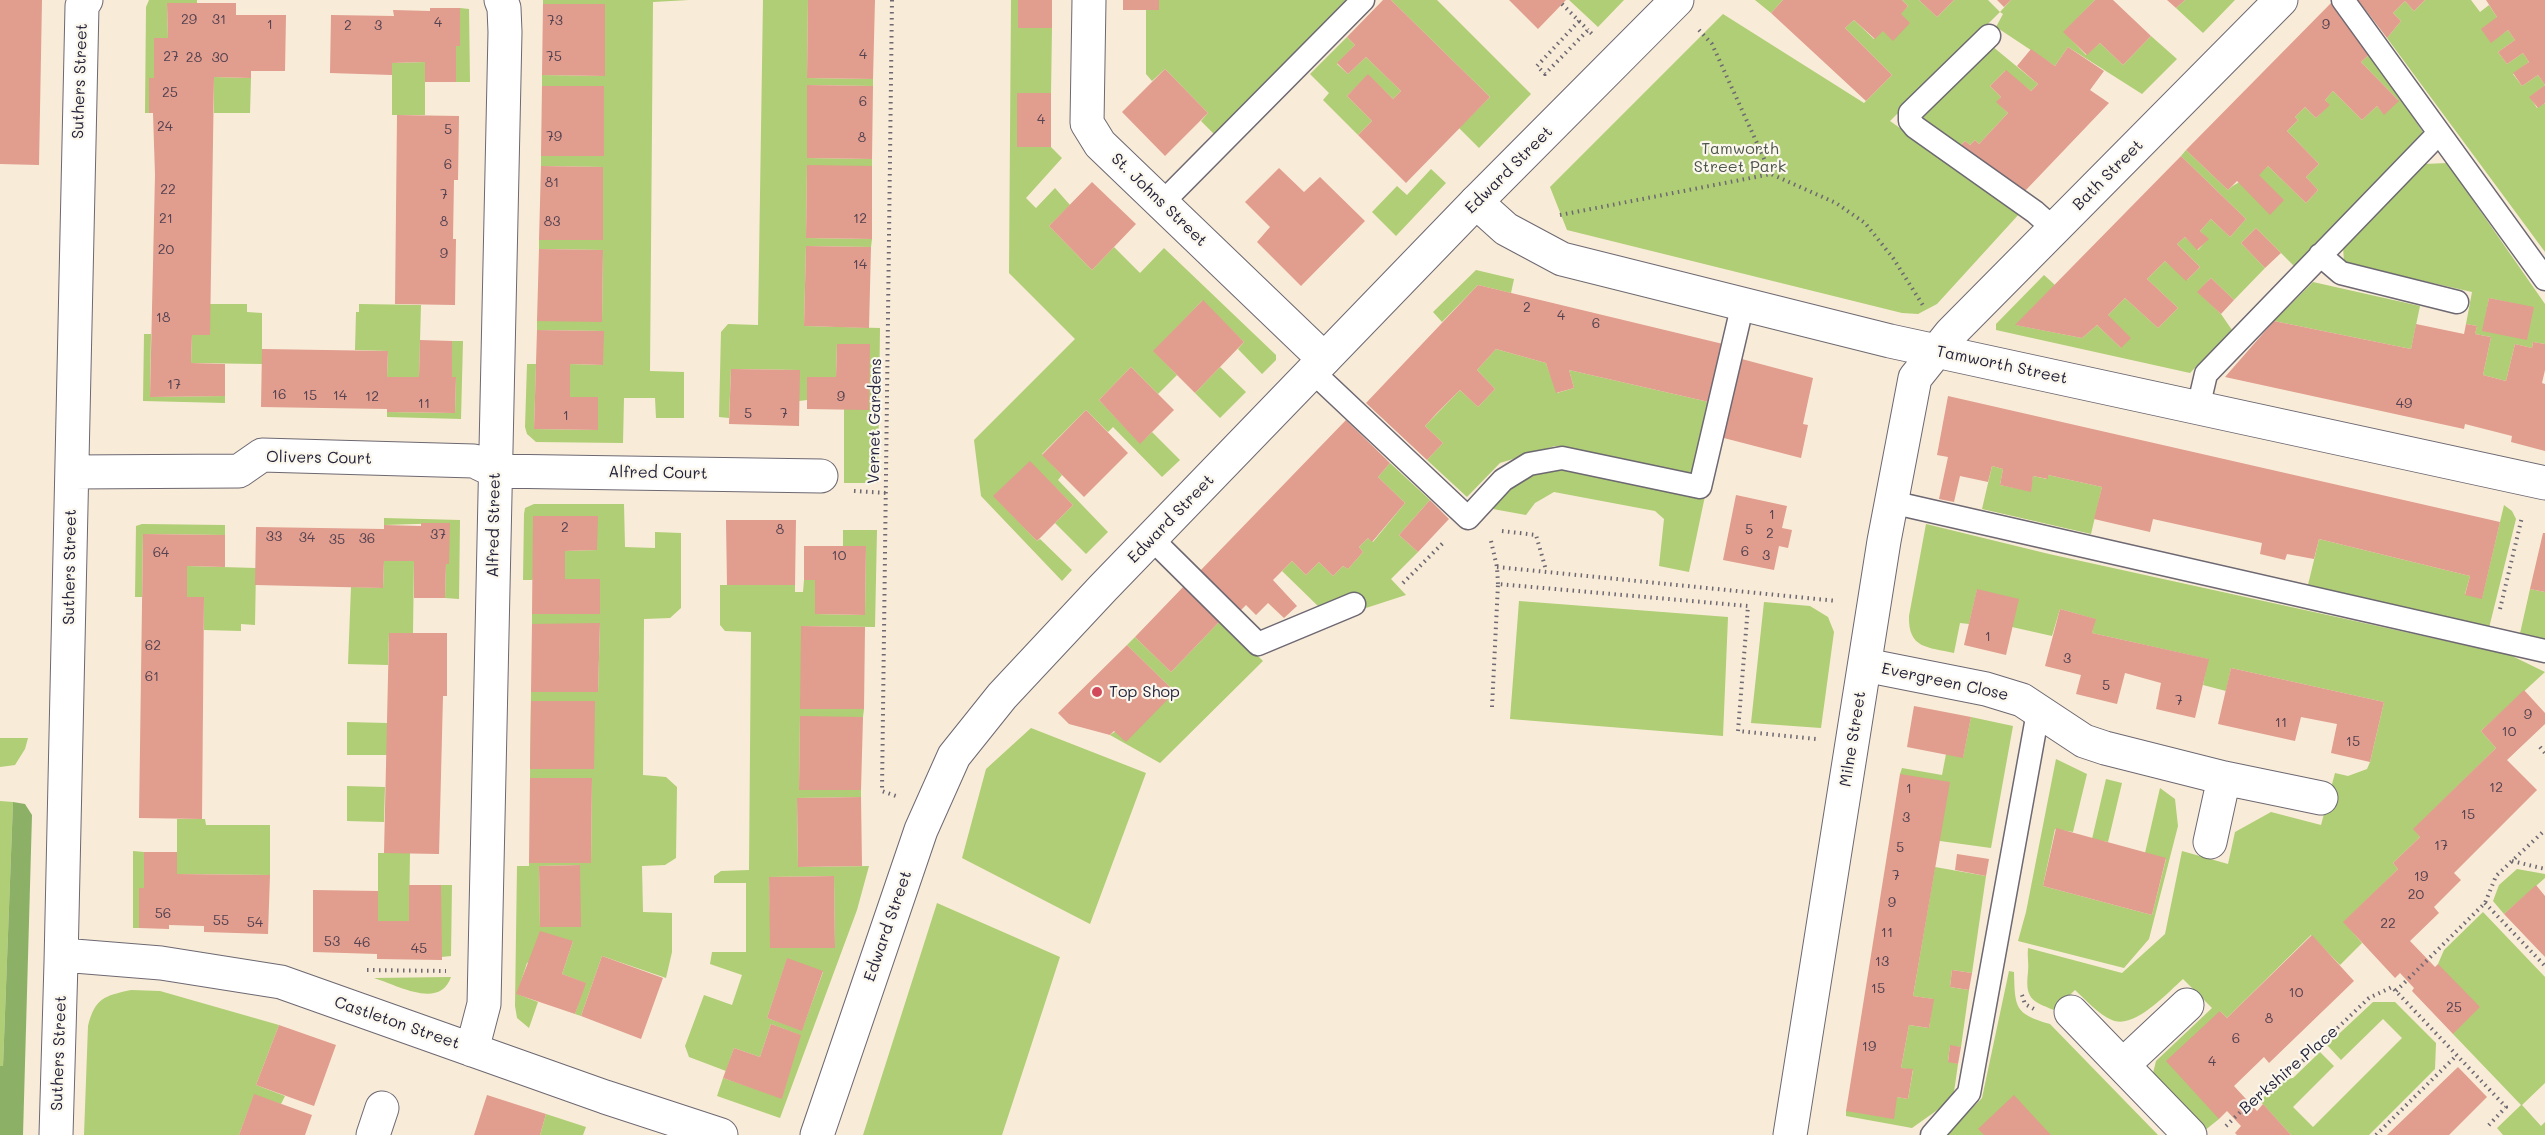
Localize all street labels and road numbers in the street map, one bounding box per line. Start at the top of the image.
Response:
street label: Suthers Street [68,23,92,139]
street label: Edward Street [1461,122,1557,218]
street label: Bath Street [2069,136,2147,214]
street label: St. Johns Street [1107,149,1211,251]
street label: Tamworth Street [1935,342,2069,388]
street label: Vernet Gardens [864,358,886,484]
street label: Olivers Court [266,447,372,469]
street label: Alfred Court [608,463,708,483]
street label: Edward Street [1124,471,1218,567]
street label: Alfred Street [483,472,505,578]
street label: Suthers Street [59,509,81,625]
street label: Evergreen Close [1880,659,2010,705]
street label: Milne Street [1836,690,1870,788]
street label: Edward Street [860,868,916,984]
street label: Castleton Street [332,993,462,1053]
street label: Suthers Street [47,995,71,1111]
street label: Berkshire Place [2236,1022,2342,1118]

